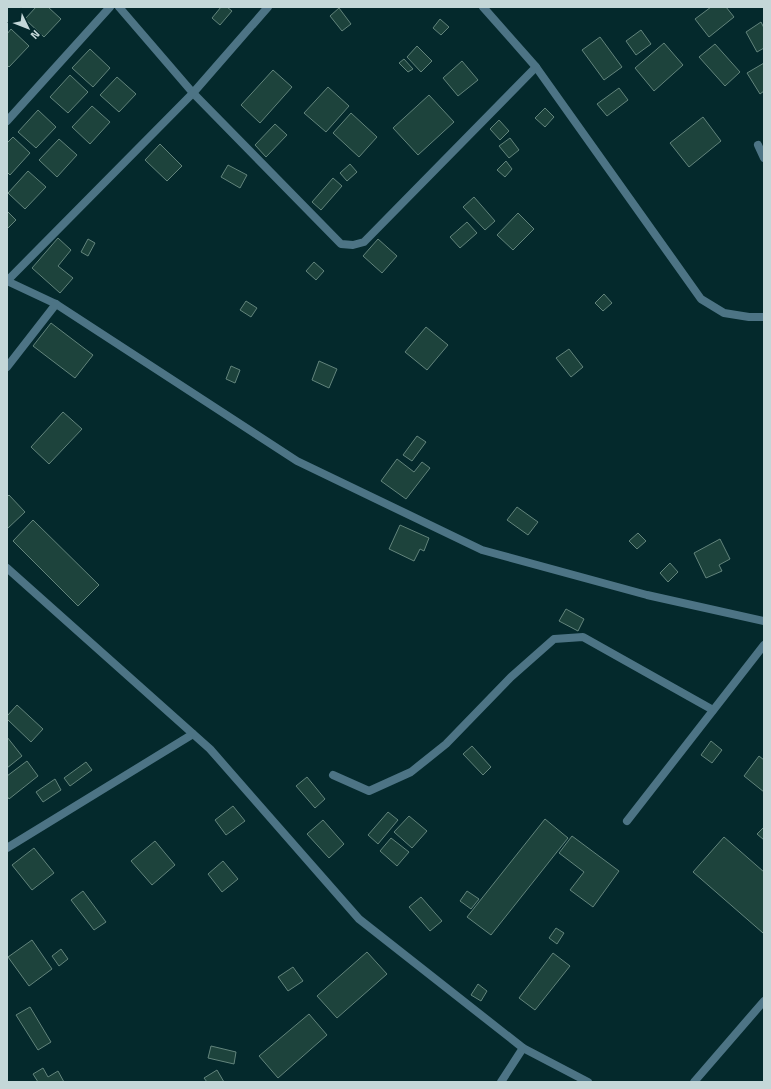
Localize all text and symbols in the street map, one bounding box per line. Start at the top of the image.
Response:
north arrow [8,8,48,48]
text: N [27,27,44,43]

